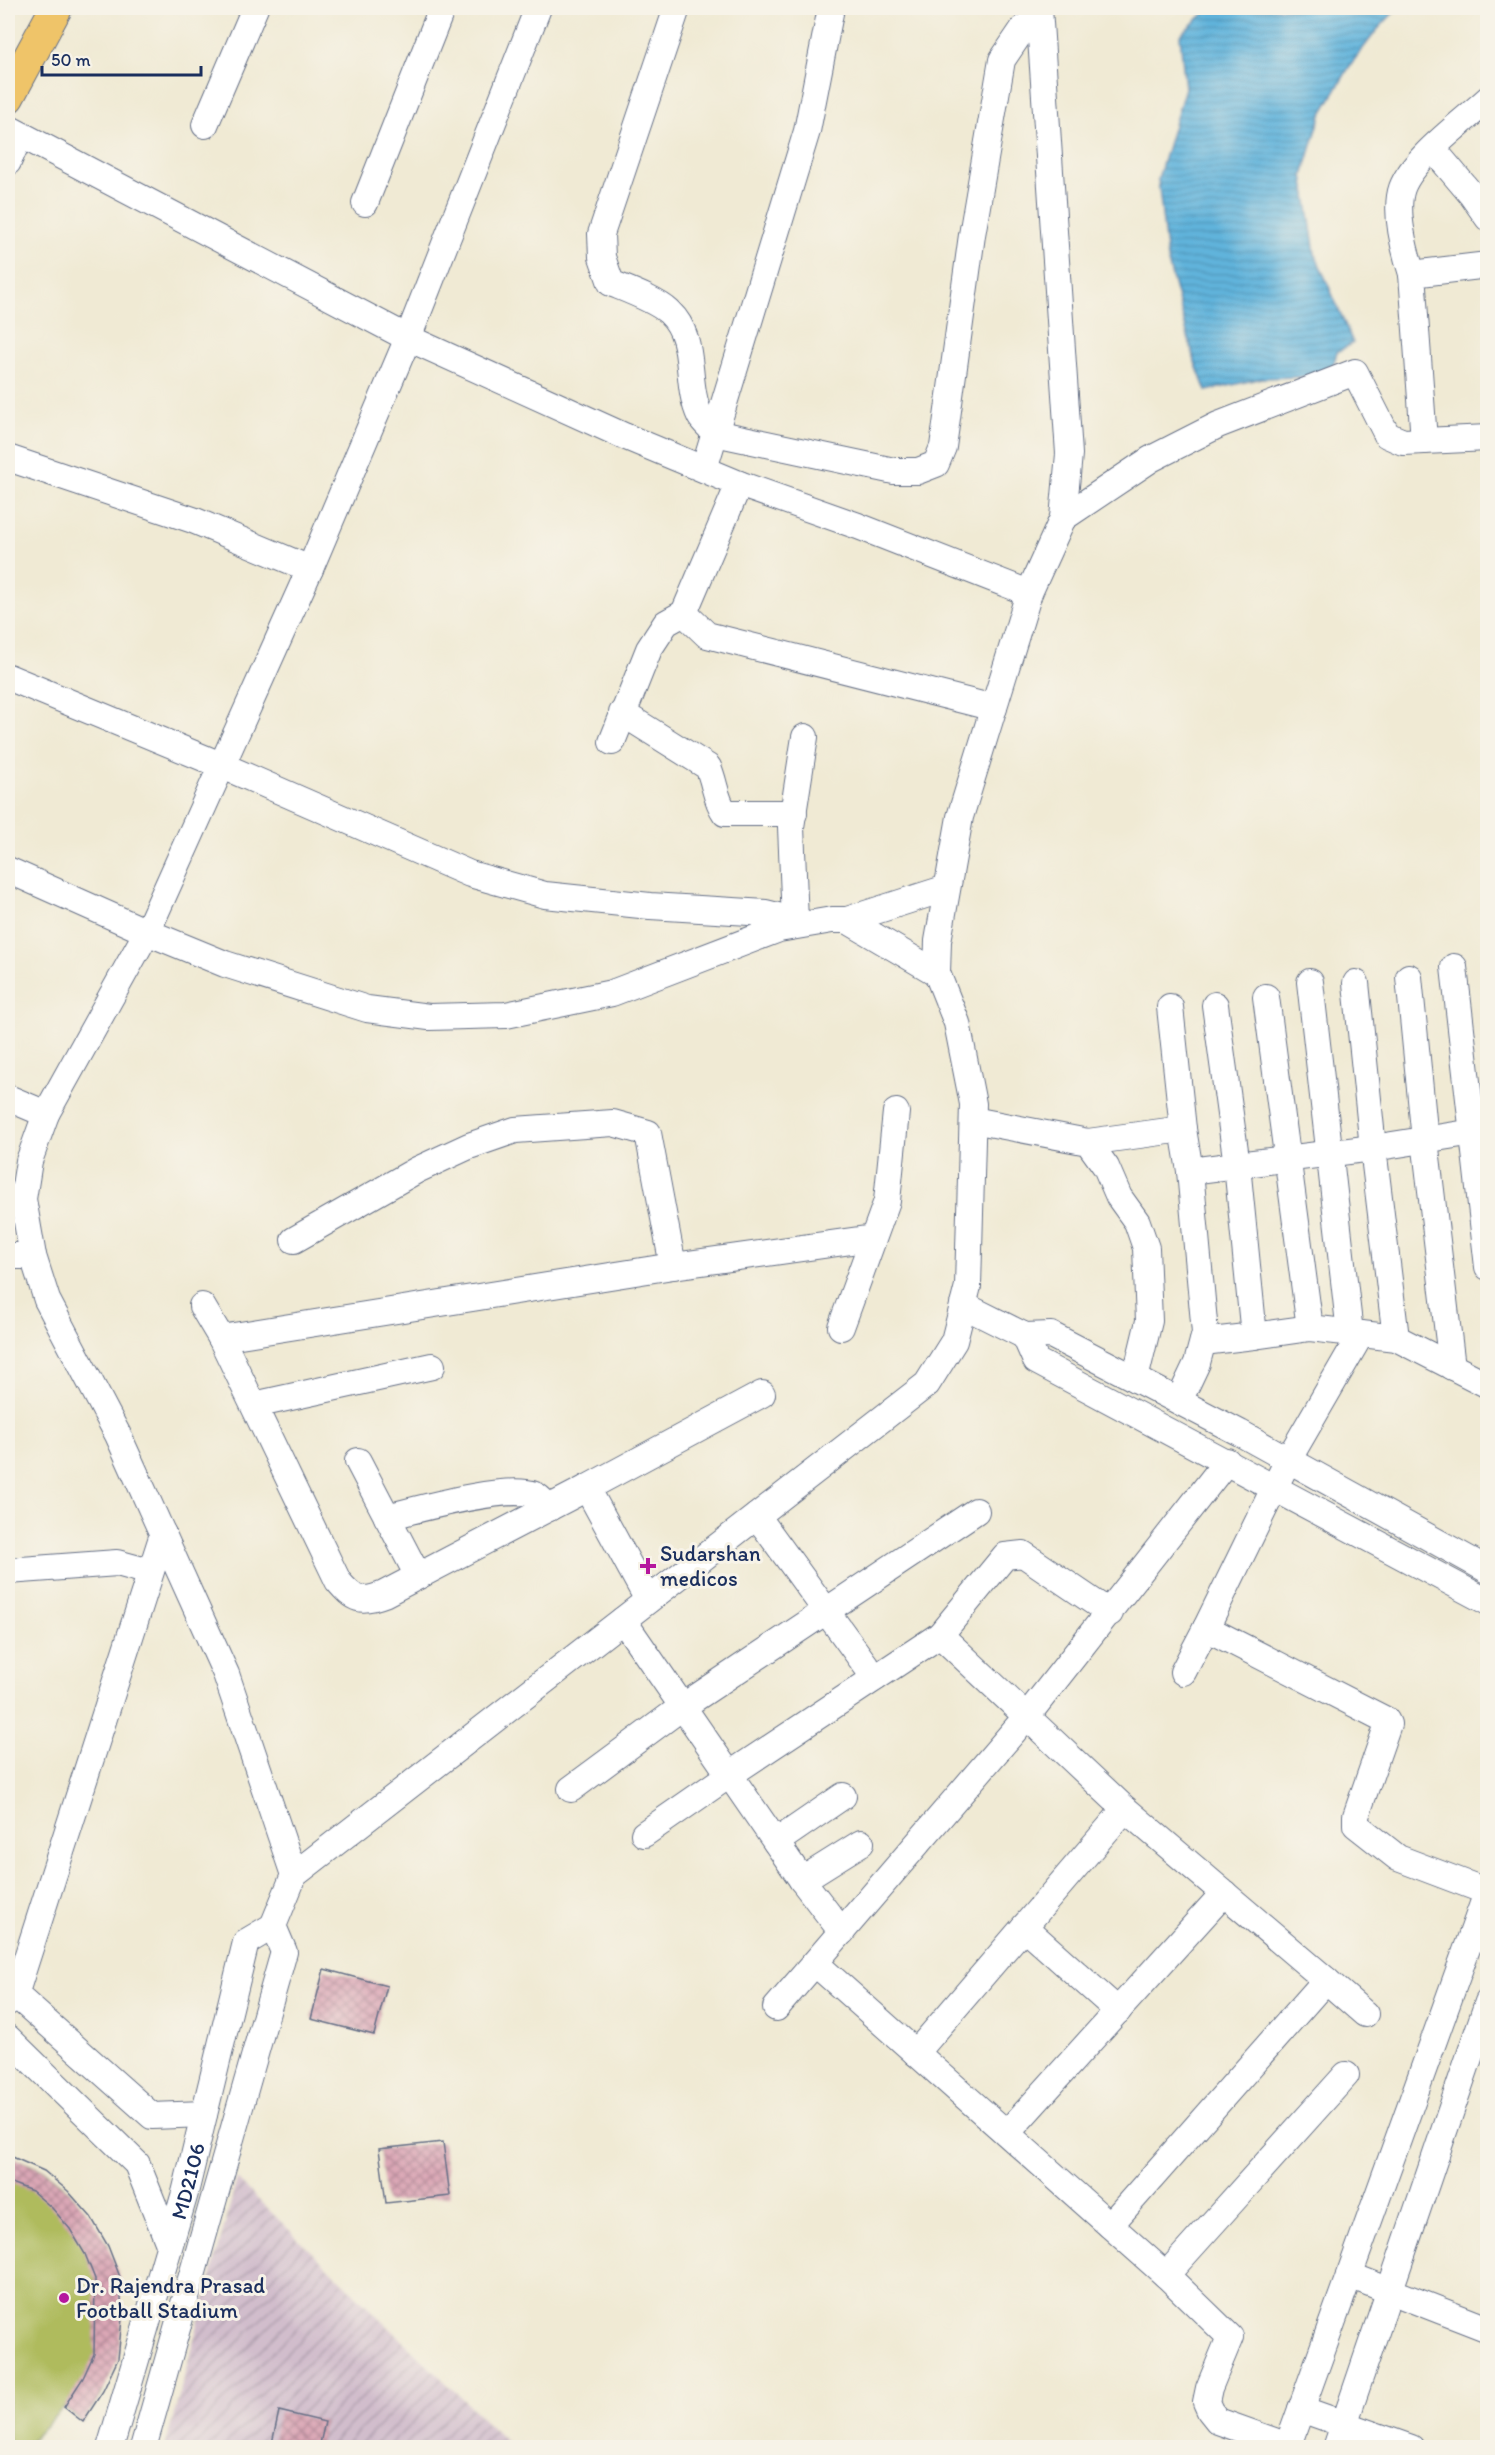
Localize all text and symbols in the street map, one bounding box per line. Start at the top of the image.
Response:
scale bar [42,39,201,77]
text: 50 m [51,49,91,71]
place label: Sudarshan medicos [660,1540,761,1592]
marker: Sudarshan medicos [641,1559,655,1573]
street label: MD2106 [164,2140,210,2223]
place label: Dr. Rajendra Prasad Football Stadium [76,2272,265,2324]
marker: Dr. Rajendra Prasad Football Stadium [57,2291,71,2305]

